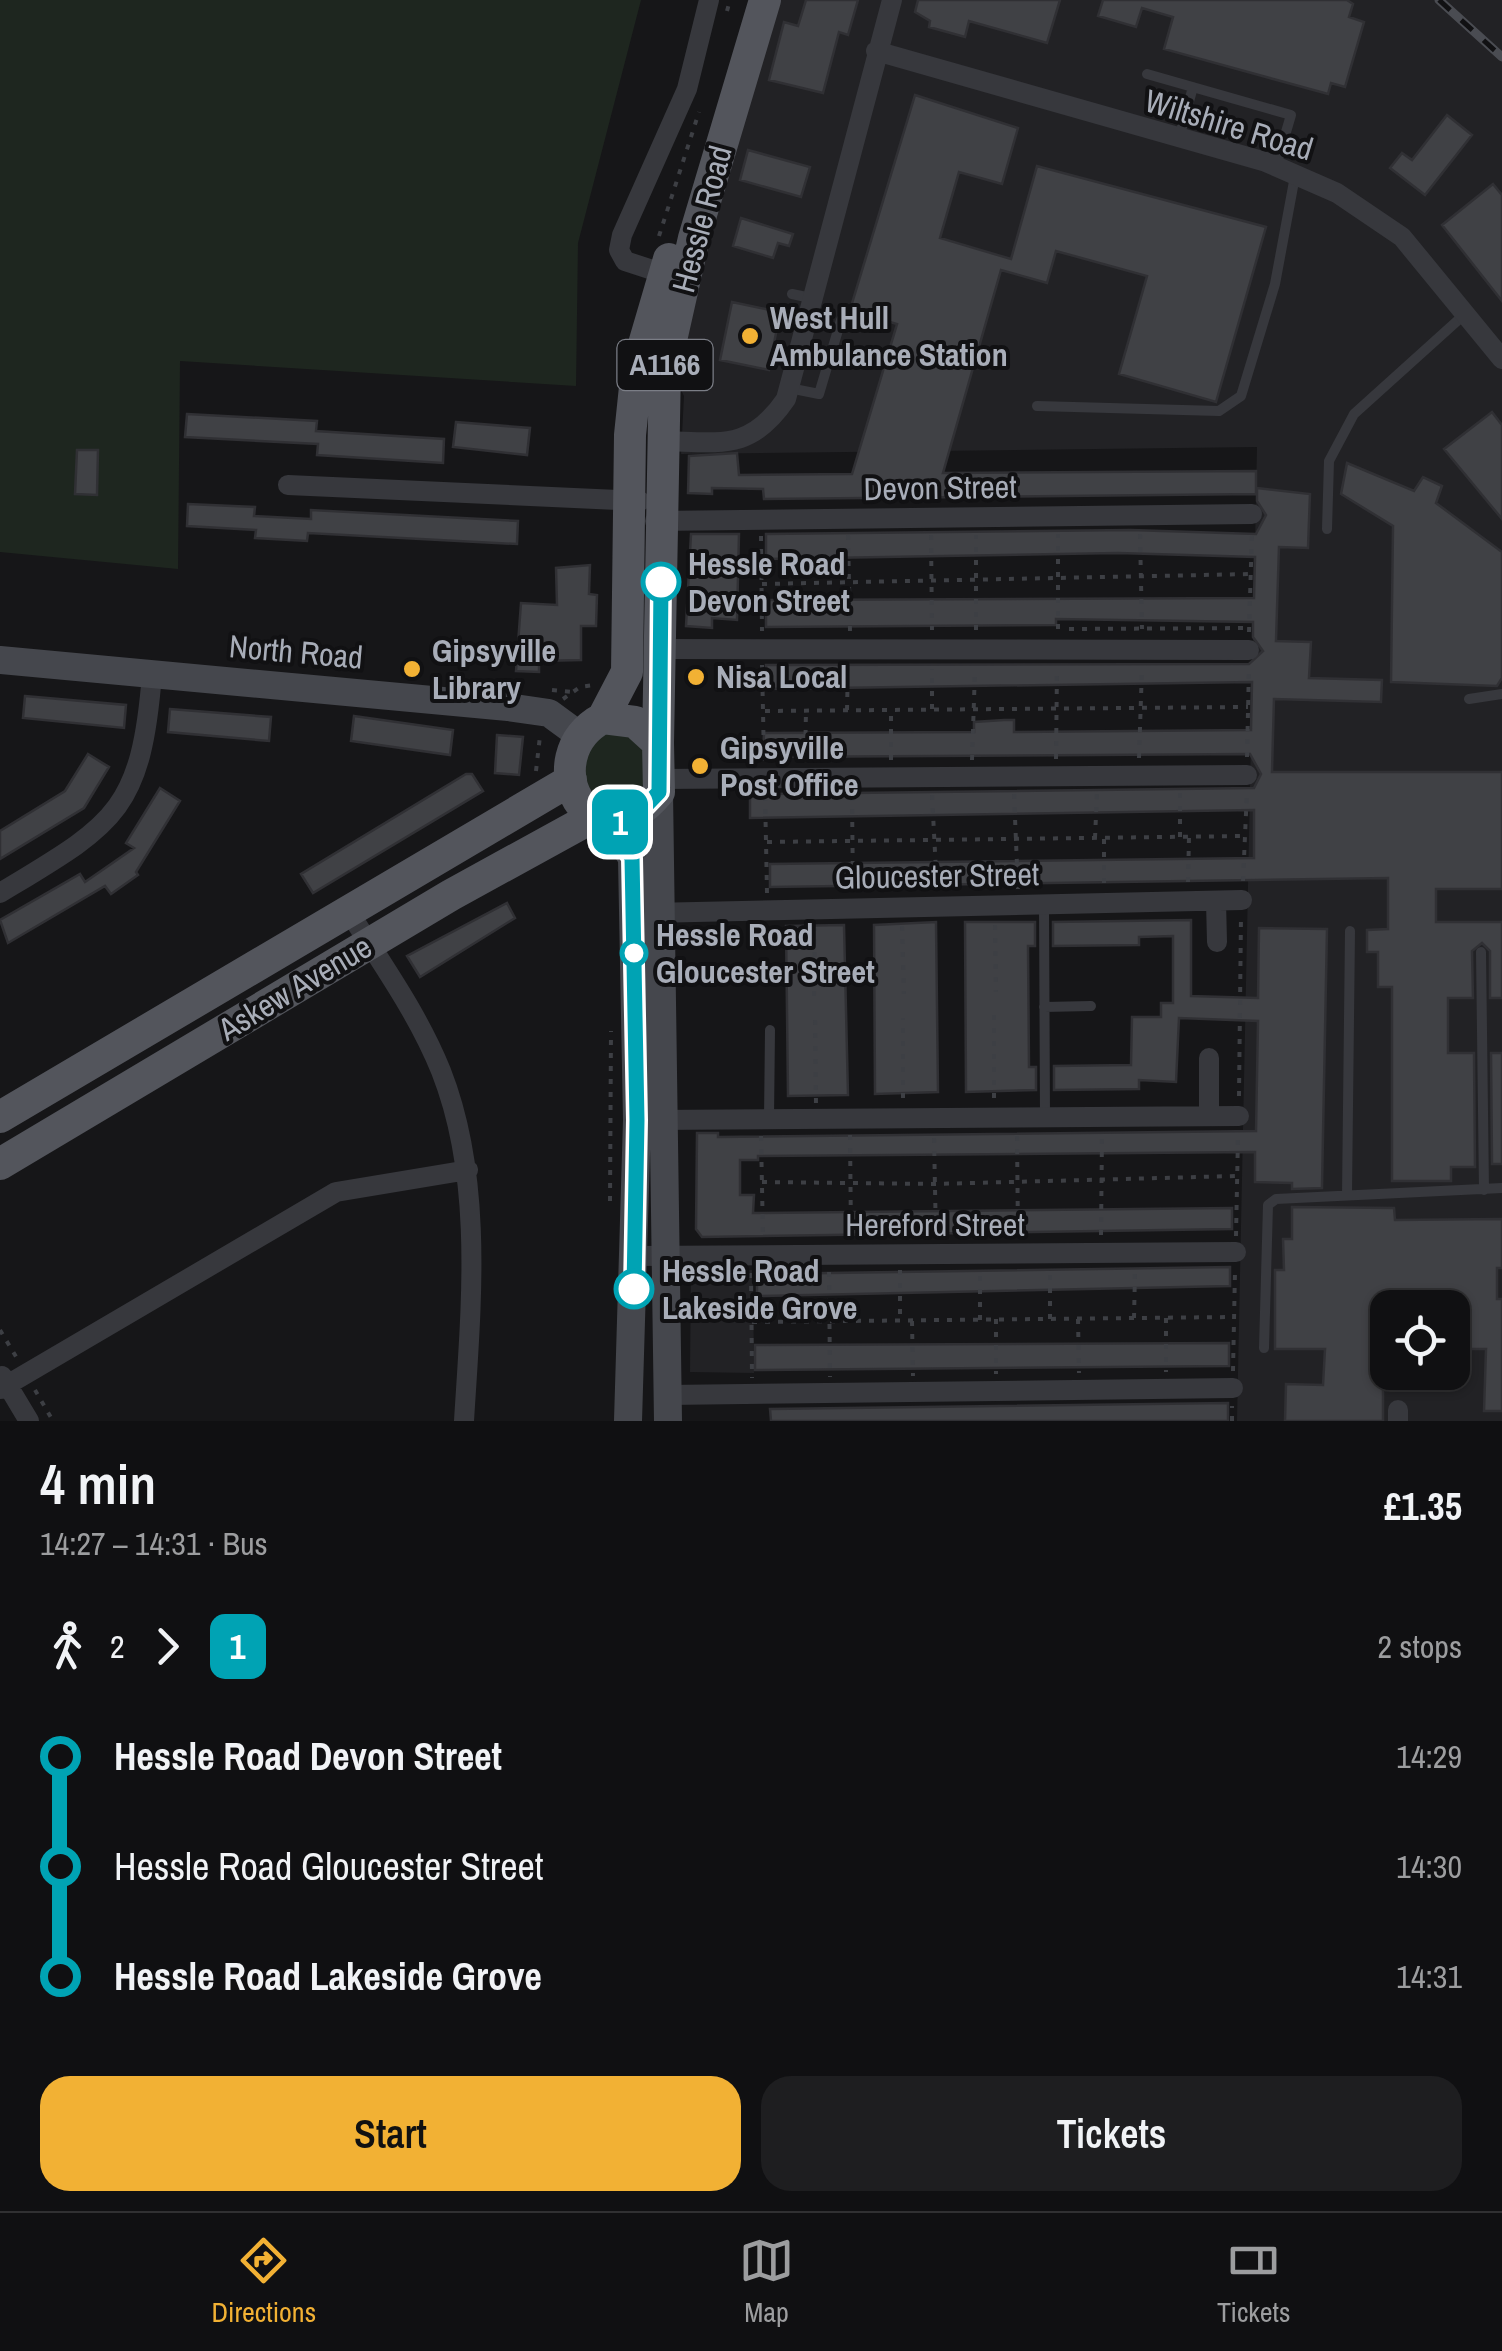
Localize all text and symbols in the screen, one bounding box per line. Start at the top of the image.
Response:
street label: Wiltshire Road [1140,79,1318,170]
street label: Hessle Road [661,141,742,297]
place label: West Hull Ambulance Station [770,296,1008,376]
marker: West Hull Ambulance Station [739,325,761,347]
road number: A1166 [618,340,712,390]
street label: Devon Street [863,465,1017,510]
place label: Hessle Road Devon Street [688,542,850,622]
marker: Hessle Road Devon Street [642,563,680,601]
street label: North Road [227,624,365,679]
place label: Gipsyville Library [432,629,556,709]
place label: Nisa Local [716,655,847,698]
marker: Gipsyville Library [401,658,423,680]
marker: Nisa Local [685,666,707,688]
place label: Gipsyville Post Office [720,726,859,806]
marker: Gipsyville Post Office [689,755,711,777]
line badge: 1 [588,790,652,854]
text: 1 [612,799,628,846]
street label: Gloucester Street [835,852,1039,899]
place label: Hessle Road Gloucester Street [656,913,875,993]
street label: Askew Avenue [209,925,379,1051]
marker: Hessle Road Gloucester Street [621,940,647,966]
street label: Hereford Street [845,1203,1025,1246]
place label: Hessle Road Lakeside Grove [662,1249,857,1329]
marker: Hessle Road Lakeside Grove [615,1270,653,1308]
map controls [1370,1290,1470,1390]
button: locate [1370,1290,1470,1390]
text: 4 min [40,1447,156,1521]
text: £1.35 [1384,1481,1462,1532]
text: 14:27 – 14:31 · Bus [40,1522,268,1565]
icon: walk [40,1619,95,1674]
icon: forward [140,1619,195,1674]
text: 1 [230,1623,246,1670]
text: 2 [110,1625,125,1668]
text: 2 stops [1377,1625,1462,1668]
text: Hessle Road Devon Street [114,1731,502,1782]
text: 14:29 [1396,1735,1462,1778]
text: Hessle Road Gloucester Street [114,1841,544,1892]
text: 14:30 [1396,1845,1462,1888]
text: Hessle Road Lakeside Grove [114,1951,542,2002]
text: 14:31 [1396,1955,1462,1998]
button: Start [40,2076,741,2191]
button: Tickets [761,2076,1462,2191]
tab: Directions [211,2233,316,2331]
tab: Map [739,2233,794,2331]
tab: Tickets [1217,2233,1291,2331]

